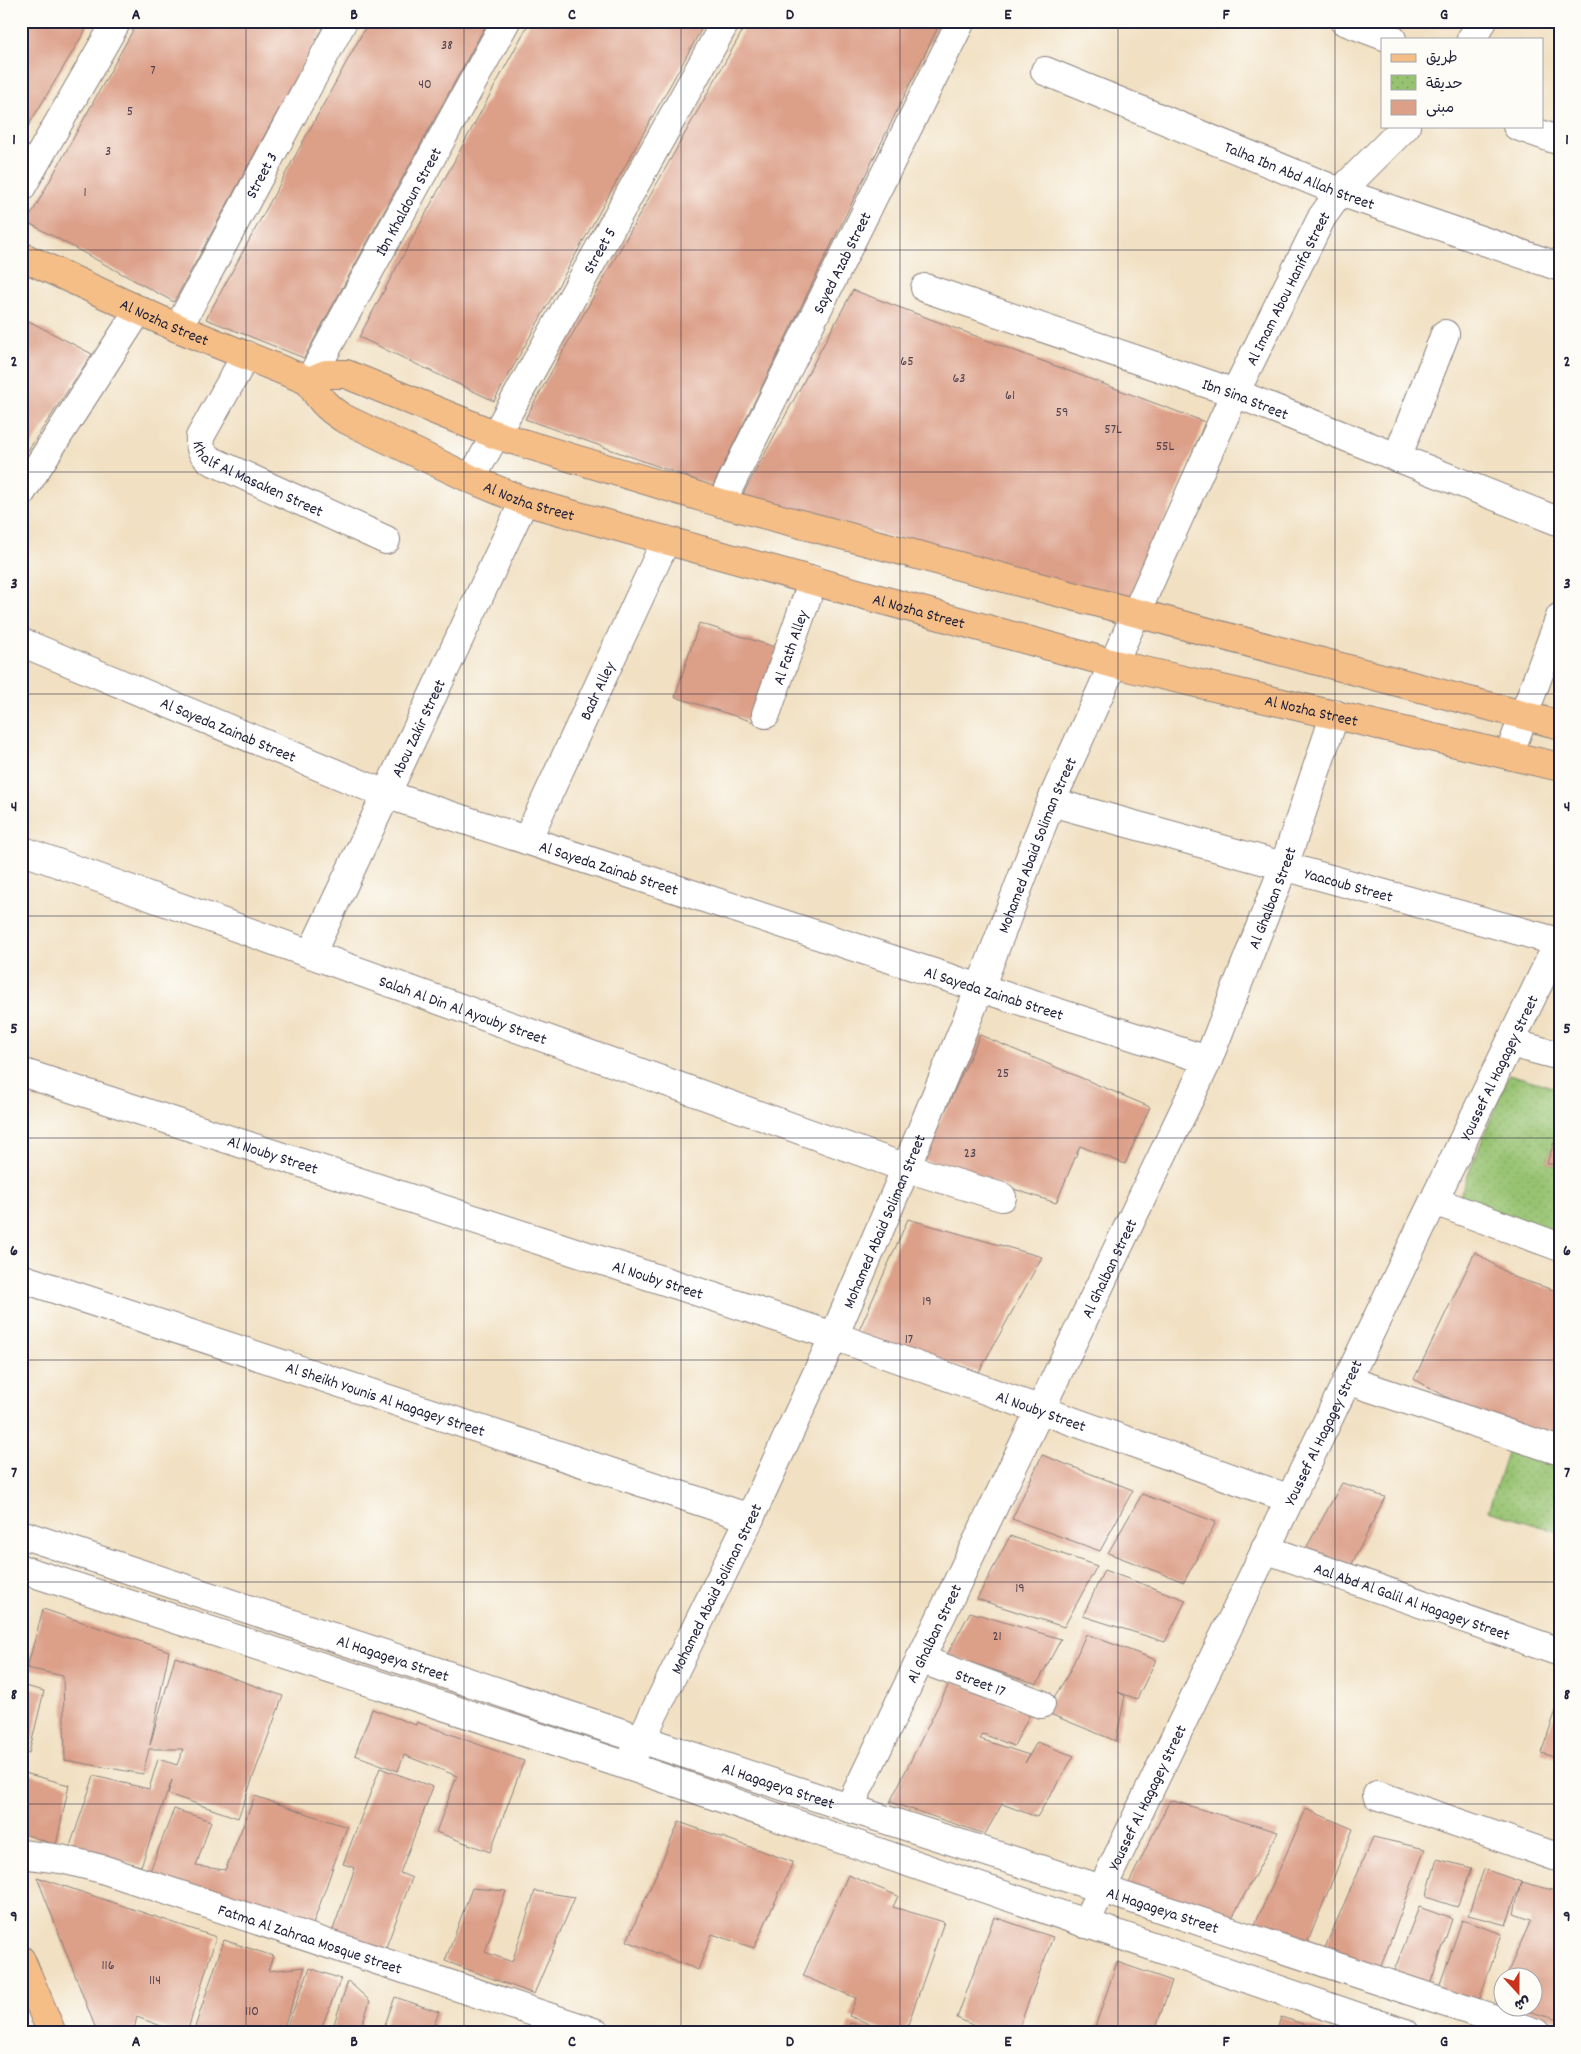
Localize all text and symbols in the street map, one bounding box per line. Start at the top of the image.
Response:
text: A [132,4,141,27]
text: B [350,4,358,27]
text: C [568,4,576,27]
text: D [786,4,795,27]
text: E [1004,4,1012,27]
text: F [1222,4,1230,27]
text: G [1440,4,1448,27]
house number: 38 [441,36,453,56]
legend [1381,38,1544,128]
text: طريق [1426,48,1458,70]
house number: 7 [150,61,156,81]
text: حديقة [1426,74,1463,96]
house number: 40 [418,75,432,95]
text: مبنى [1426,98,1454,120]
house number: 5 [127,102,133,122]
text: 1 [12,129,16,152]
text: 1 [1565,129,1569,152]
street label: Talha Ibn Abd Allah Street [1220,137,1377,217]
house number: 3 [105,142,111,162]
street label: Ibn Khaldoun Street [371,144,449,261]
street label: Street 3 [241,149,284,203]
house number: 1 [83,183,87,203]
street label: Al Imam Abou Hanifa Street [1241,207,1337,370]
street label: Sayed Azab Street [808,208,878,318]
street label: Street 5 [578,224,623,279]
street label: Al Nozha Street [116,294,212,353]
text: 2 [11,351,18,374]
text: 2 [1564,351,1571,374]
house number: 65 [900,352,914,372]
house number: 63 [952,369,966,389]
street label: Ibn Sina Street [1199,374,1291,427]
house number: 61 [1005,386,1015,406]
house number: 59 [1056,403,1068,423]
house number: 57L [1104,420,1122,440]
house number: 55L [1156,437,1175,457]
street label: Khalf Al Masaken Street [186,440,327,524]
street label: Al Nozha Street [479,476,577,528]
text: 3 [10,573,18,596]
text: 3 [1563,573,1571,596]
street label: Al Nozha Street [870,589,967,636]
street label: Al Fath Alley [768,607,816,688]
street label: Badr Alley [575,658,622,724]
street label: Abou Zakir Street [387,676,453,782]
street label: Al Nozha Street [1262,690,1360,734]
street label: Al Sayeda Zainab Street [156,692,299,770]
street label: Mohamed Abaid Soliman Street [993,754,1084,937]
text: 4 [11,796,17,819]
text: 4 [1564,796,1570,819]
street label: Al Sayeda Zainab Street [536,836,681,903]
street label: Al Ghalban Street [1244,844,1304,953]
street label: Yaacoub Street [1301,863,1395,910]
street label: Al Sayeda Zainab Street [921,962,1066,1028]
street label: Salah Al Din Al Ayouby Street [375,971,550,1052]
street label: Youssef Al Hagagey Street [1455,992,1545,1145]
text: 5 [10,1018,18,1041]
text: 5 [1563,1018,1571,1041]
house number: 25 [997,1064,1009,1084]
street label: Al Nouby Street [224,1131,321,1182]
street label: Mohamed Abaid Soliman Street [838,1131,933,1313]
house number: 23 [964,1144,976,1164]
street label: Al Ghalban Street [1077,1216,1144,1322]
text: 6 [10,1240,18,1263]
text: 6 [1563,1240,1571,1263]
street label: Al Nouby Street [609,1256,706,1307]
house number: 19 [922,1292,932,1312]
house number: 17 [905,1330,913,1350]
street label: Youssef Al Hagagey Street [1279,1356,1369,1510]
street label: Al Sheikh Younis Al Hagagey Street [282,1357,488,1444]
street label: Al Nouby Street [992,1386,1089,1439]
text: 7 [11,1462,17,1485]
text: 7 [1564,1462,1570,1485]
street label: Mohamed Abaid Soliman Street [666,1500,769,1679]
street label: Aal Abd Al Galil Al Hagagey Street [1310,1558,1513,1648]
house number: 19 [1015,1579,1025,1599]
street label: Al Ghalban Street [902,1581,969,1688]
house number: 21 [992,1627,1002,1647]
street label: Al Hagageya Street [333,1630,452,1689]
street label: Street 17 [952,1664,1009,1704]
text: 8 [11,1684,18,1707]
text: 8 [1564,1684,1571,1707]
street label: Youssef Al Hagagey Street [1104,1721,1194,1875]
street label: Al Hagageya Street [719,1758,837,1816]
street label: Al Hagageya Street [1103,1882,1221,1941]
street label: Fatma Al Zahraa Mosque Street [215,1899,405,1982]
text: 9 [10,1906,18,1929]
text: 9 [1563,1906,1571,1929]
house number: 116 [102,1956,115,1976]
north arrow [1494,1966,1544,2016]
house number: 114 [149,1971,161,1991]
text: ش [1511,1990,1533,2014]
house number: 110 [245,2002,259,2022]
text: A [132,2031,141,2054]
text: B [350,2031,358,2054]
text: C [568,2031,576,2054]
text: D [786,2031,795,2054]
text: E [1004,2031,1012,2054]
text: F [1222,2031,1230,2054]
text: G [1440,2031,1448,2054]

